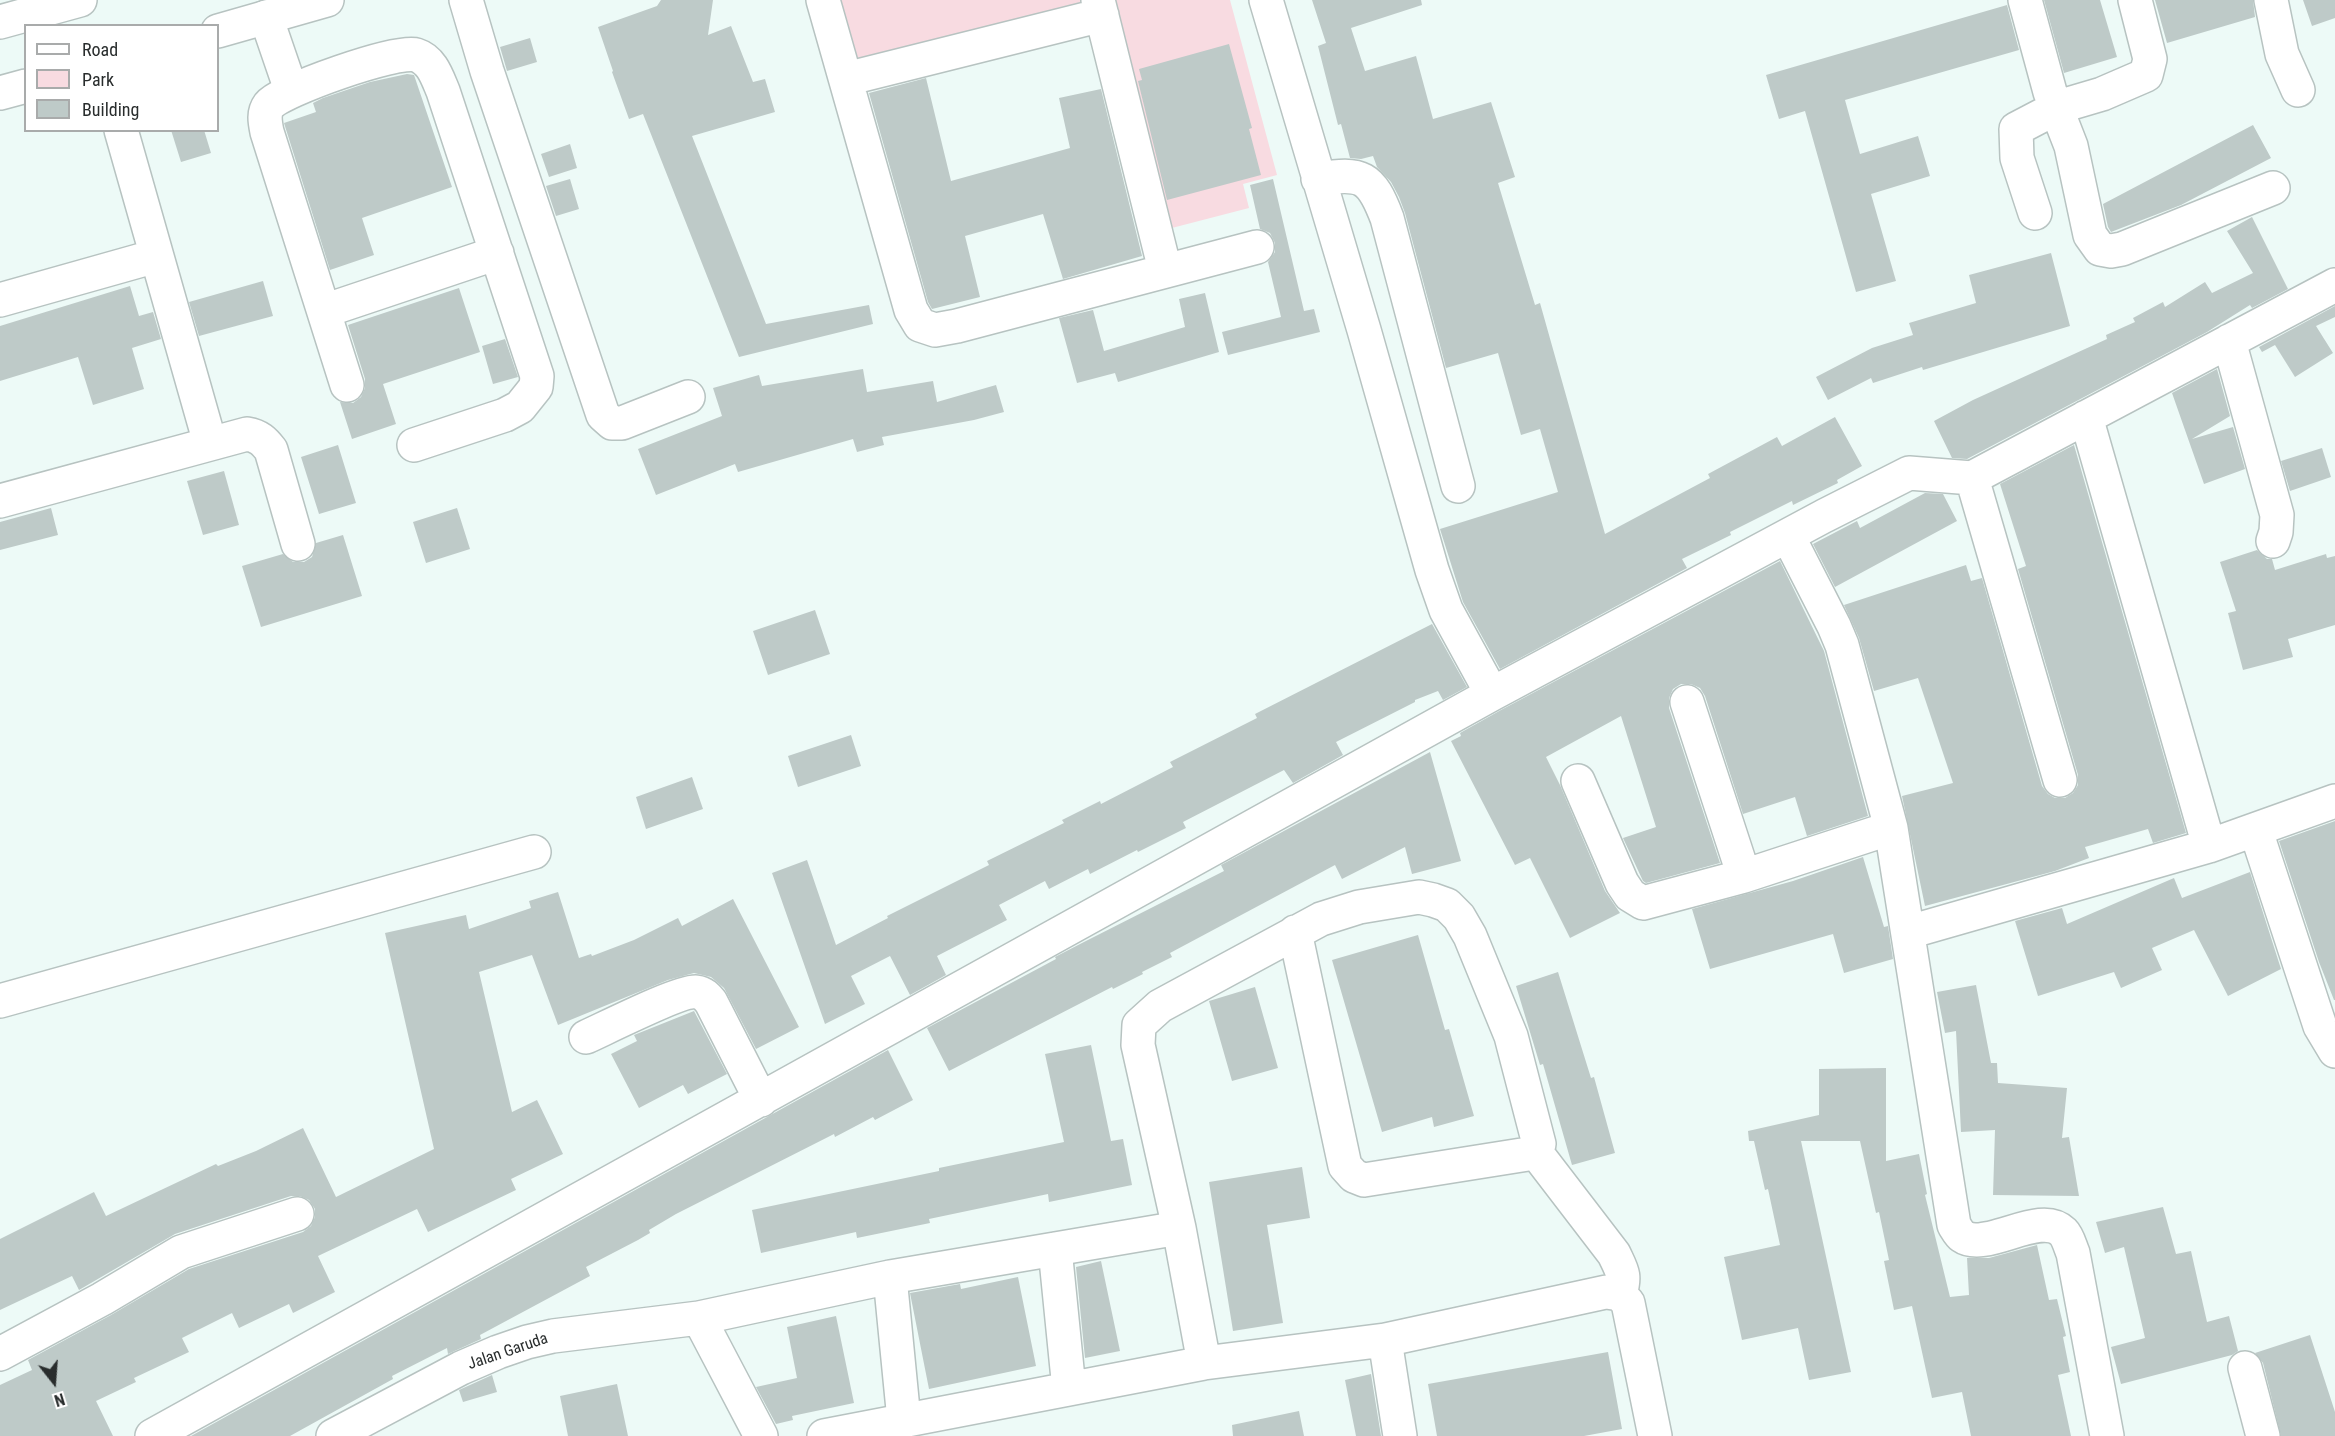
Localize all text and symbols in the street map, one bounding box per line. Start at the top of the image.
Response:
legend [24,24,219,132]
text: Road [82,39,118,60]
text: Park [82,69,114,90]
text: Building [82,99,139,120]
street label: Jalan Garuda [465,1329,551,1375]
north arrow [24,1352,84,1412]
text: N [52,1389,67,1410]

